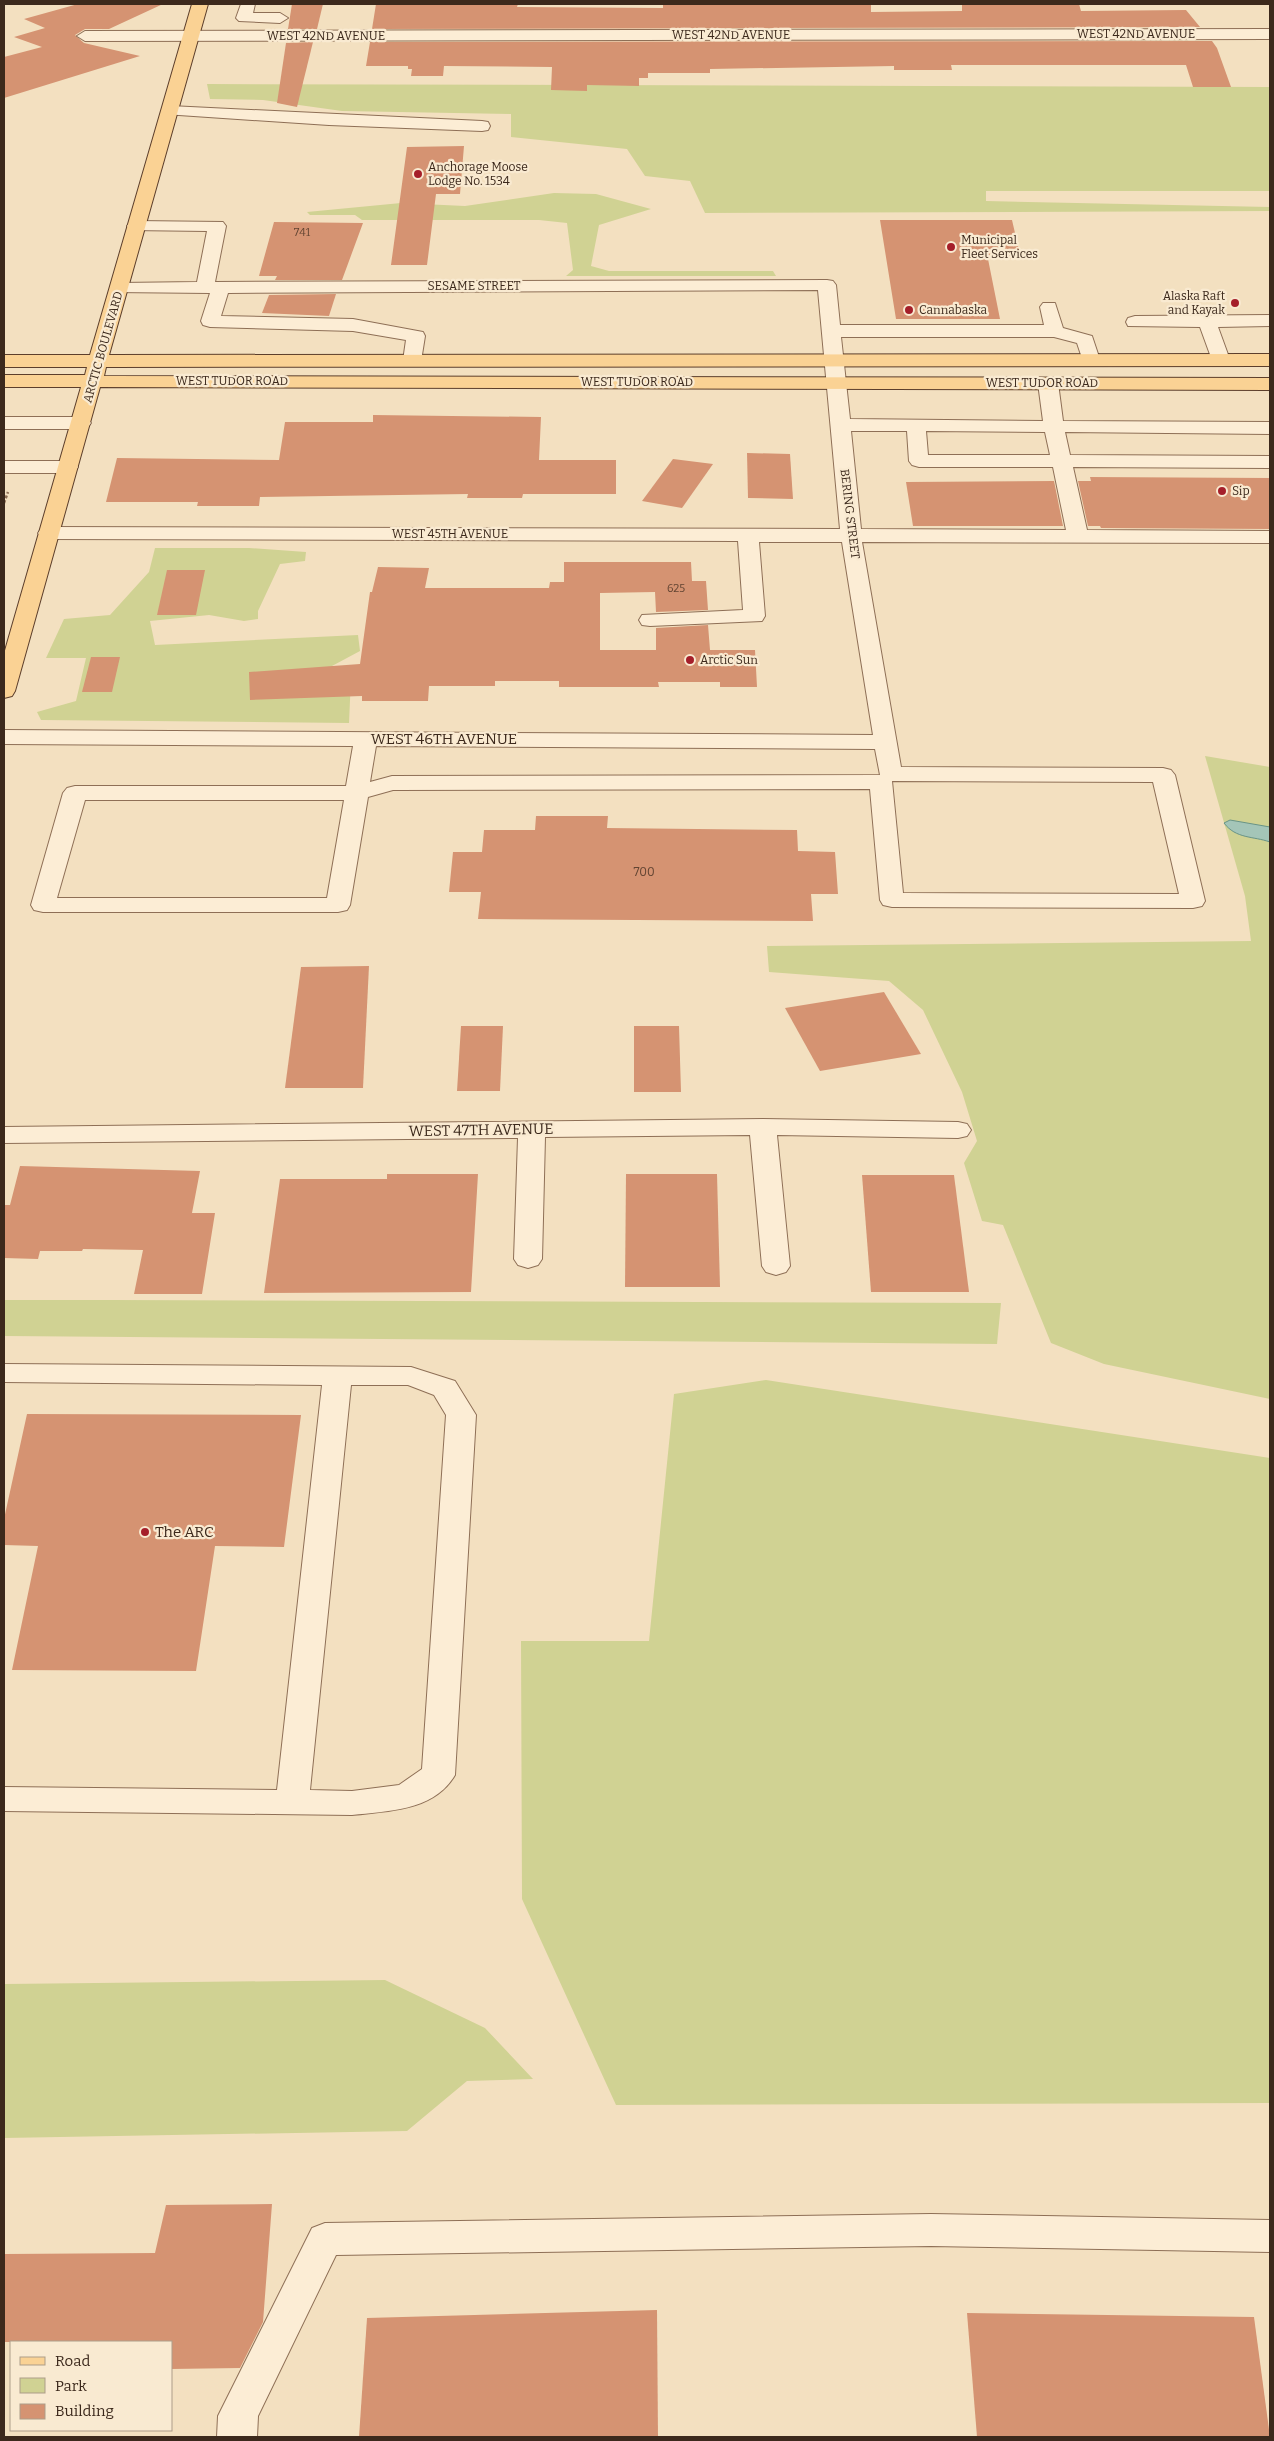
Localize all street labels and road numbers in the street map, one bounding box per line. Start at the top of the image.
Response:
street label: WEST 42ND AVENUE [1077,27,1195,41]
street label: WEST 42ND AVENUE [672,28,790,42]
street label: WEST 42ND AVENUE [267,29,385,43]
street label: SESAME STREET [428,279,520,293]
street label: ARCTIC BOULEVARD [80,290,126,404]
street label: WEST TUDOR ROAD [176,374,288,388]
street label: WEST TUDOR ROAD [581,375,693,389]
street label: WEST TUDOR ROAD [986,376,1098,390]
street label: BERING STREET [838,468,862,560]
street label: WEST 45TH AVENUE [392,527,508,541]
street label: WEST 46TH AVENUE [371,730,517,748]
street label: WEST 47TH AVENUE [408,1120,554,1140]

